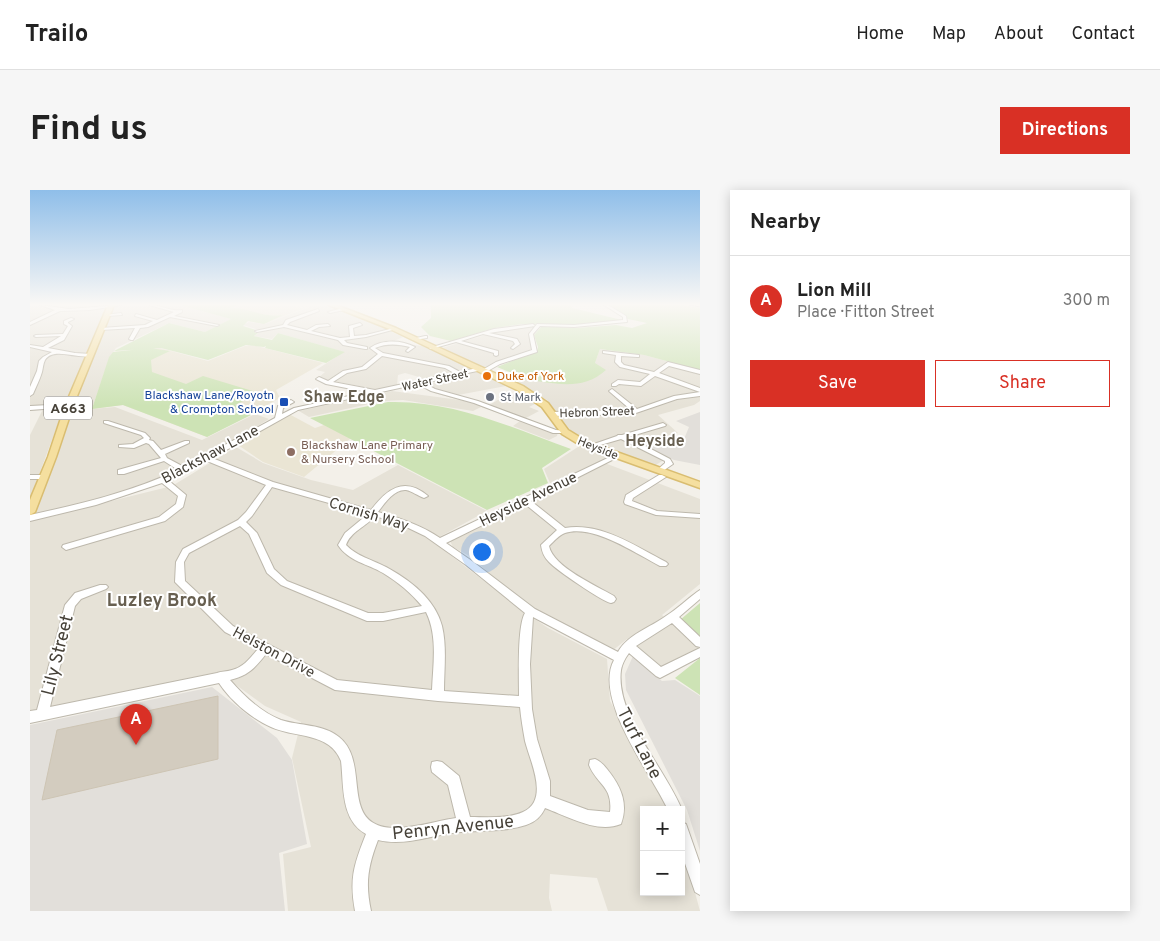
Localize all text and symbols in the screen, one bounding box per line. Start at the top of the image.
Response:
text: Trailo [25,20,88,50]
text: Home [856,23,904,46]
text: Map [932,23,966,46]
text: About [994,23,1043,46]
text: Contact [1071,23,1135,46]
button: Directions [1000,107,1130,154]
text: Find us [30,108,148,152]
text: Nearby [750,209,821,236]
text: Lion Mill [797,279,872,303]
text: A [760,291,772,311]
text: 300 m [1063,291,1110,311]
text: Place · Fitton Street [797,303,935,323]
button: Save [750,360,925,407]
button: Share [935,360,1110,407]
street label: Water Street [401,366,470,396]
place label: Duke of York [497,369,564,385]
marker: Duke of York [481,370,493,382]
place label: Blackshaw Lane/Royotn & Crompton School [145,388,274,418]
district label: Shaw Edge [304,388,384,408]
place label: St Mark [500,390,541,406]
marker: St Mark [484,391,496,403]
marker: Blackshaw Lane/Royotn & Crompton School [278,396,290,408]
road number: A663 [44,397,92,420]
street label: Hebron Street [559,404,635,422]
street label: Blackshaw Lane [159,422,263,489]
district label: Heyside [625,432,685,452]
street label: Heyside [575,434,620,464]
place label: Blackshaw Lane Primary & Nursery School [301,438,433,468]
marker: Blackshaw Lane Primary & Nursery School [285,446,297,458]
street label: Heyside Avenue [477,468,581,532]
street label: Cornish Way [326,494,411,537]
your location [469,539,495,565]
district label: Luzley Brook [107,590,217,613]
street label: Lily Street [37,612,80,698]
street label: Helston Drive [229,624,318,683]
pin: A [120,704,152,745]
street label: Turf Lane [611,704,666,783]
map controls [640,806,685,896]
button: + [640,806,685,851]
street label: Penryn Avenue [391,811,515,846]
button: − [640,851,685,896]

